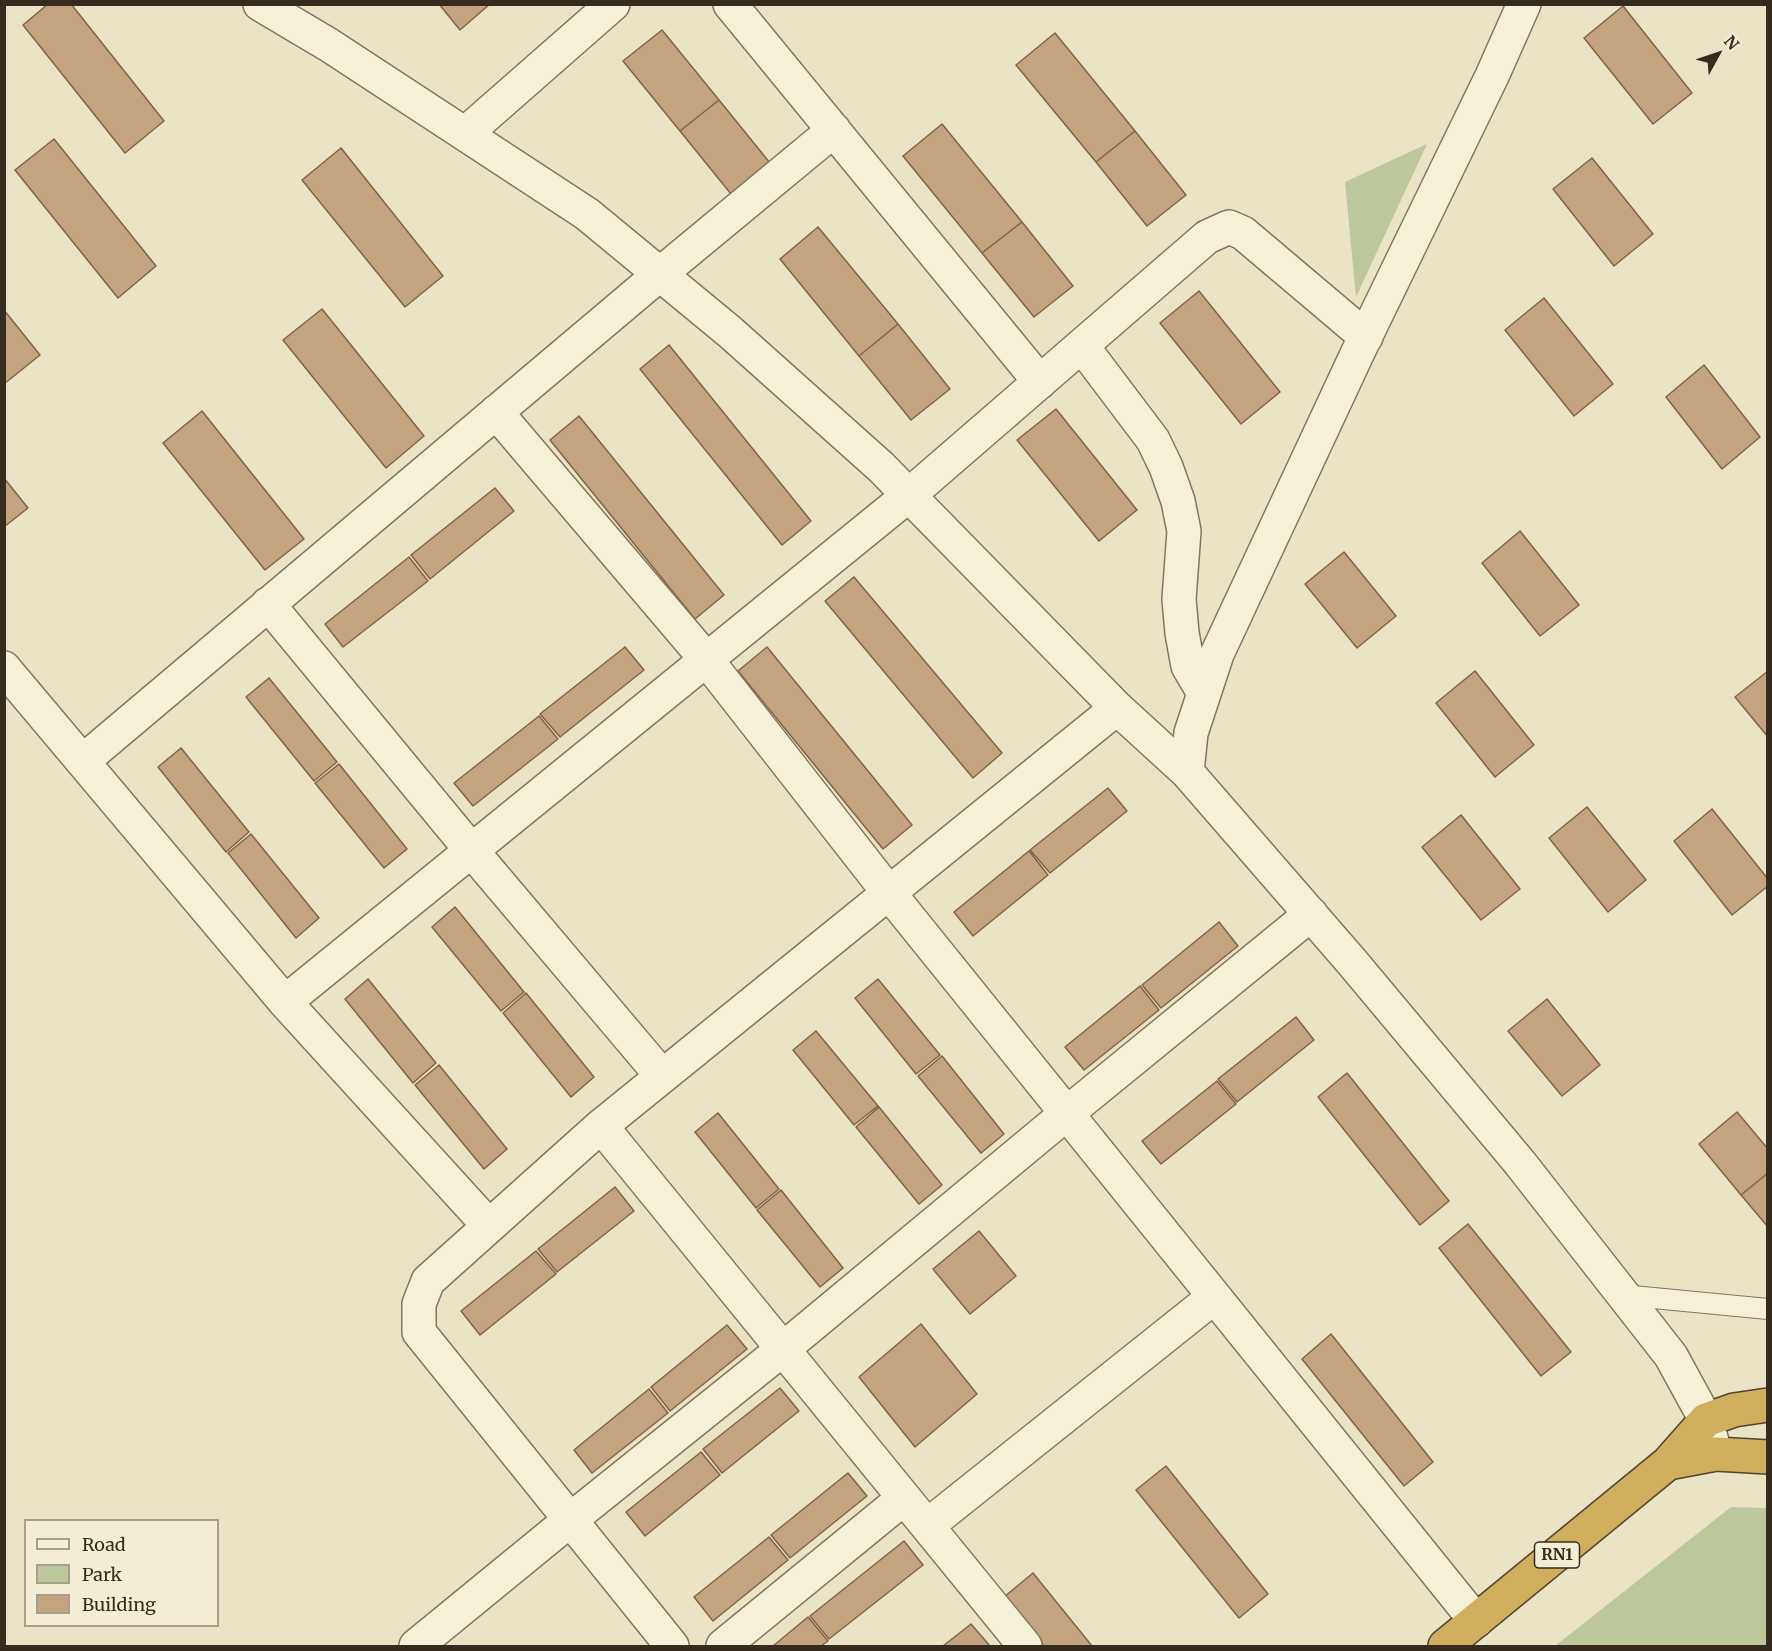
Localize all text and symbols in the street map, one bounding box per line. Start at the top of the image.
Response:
north arrow [1688,24,1748,84]
text: N [1720,31,1744,54]
legend [24,1519,219,1627]
text: Road [82,1533,126,1556]
road number: RN1 [1534,1542,1580,1568]
text: Park [82,1563,122,1586]
text: Building [82,1593,156,1616]

